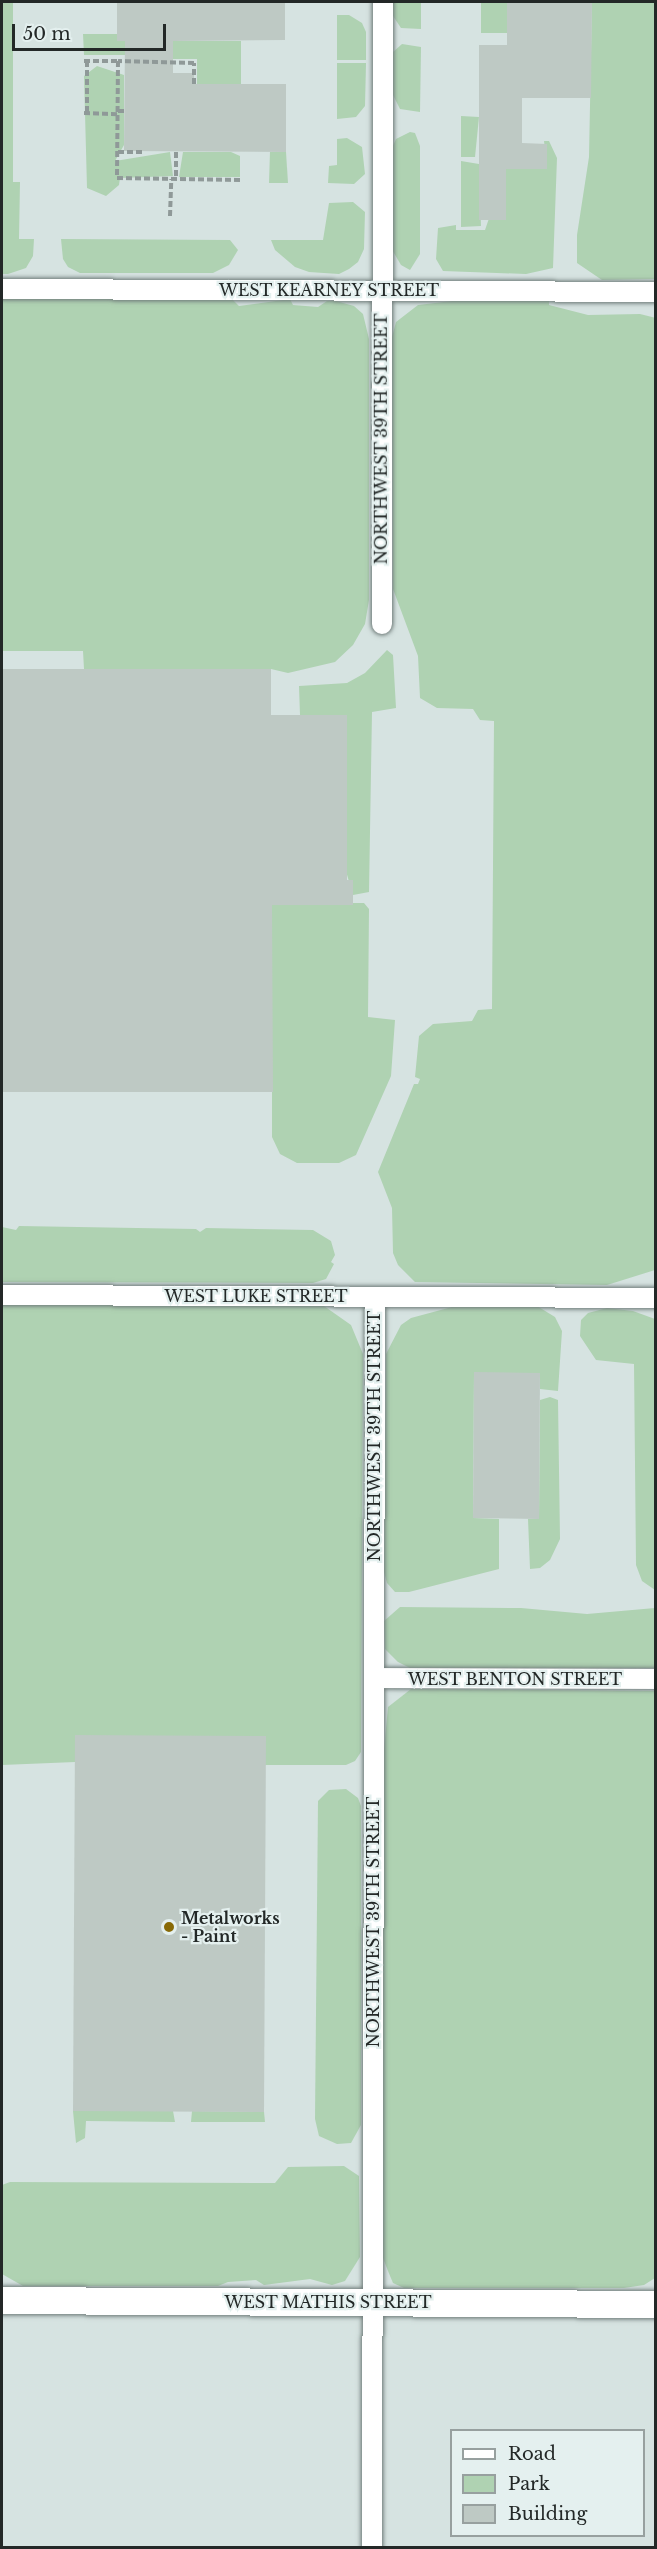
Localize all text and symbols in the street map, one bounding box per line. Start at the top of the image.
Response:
scale bar [15,12,170,50]
text: 50 m [23,23,71,45]
street label: WEST KEARNEY STREET [218,280,440,300]
street label: NORTHWEST 39TH STREET [371,313,391,565]
street label: WEST LUKE STREET [164,1286,348,1306]
street label: NORTHWEST 39TH STREET [364,1310,384,1562]
street label: WEST BENTON STREET [408,1669,622,1689]
street label: NORTHWEST 39TH STREET [363,1796,383,2048]
place label: Metalworks - Paint [181,1908,280,1946]
marker: Metalworks - Paint [162,1920,176,1934]
street label: WEST MATHIS STREET [224,2292,432,2312]
legend [450,2429,645,2537]
text: Road [508,2443,556,2465]
text: Park [508,2473,550,2495]
text: Building [508,2503,587,2525]

